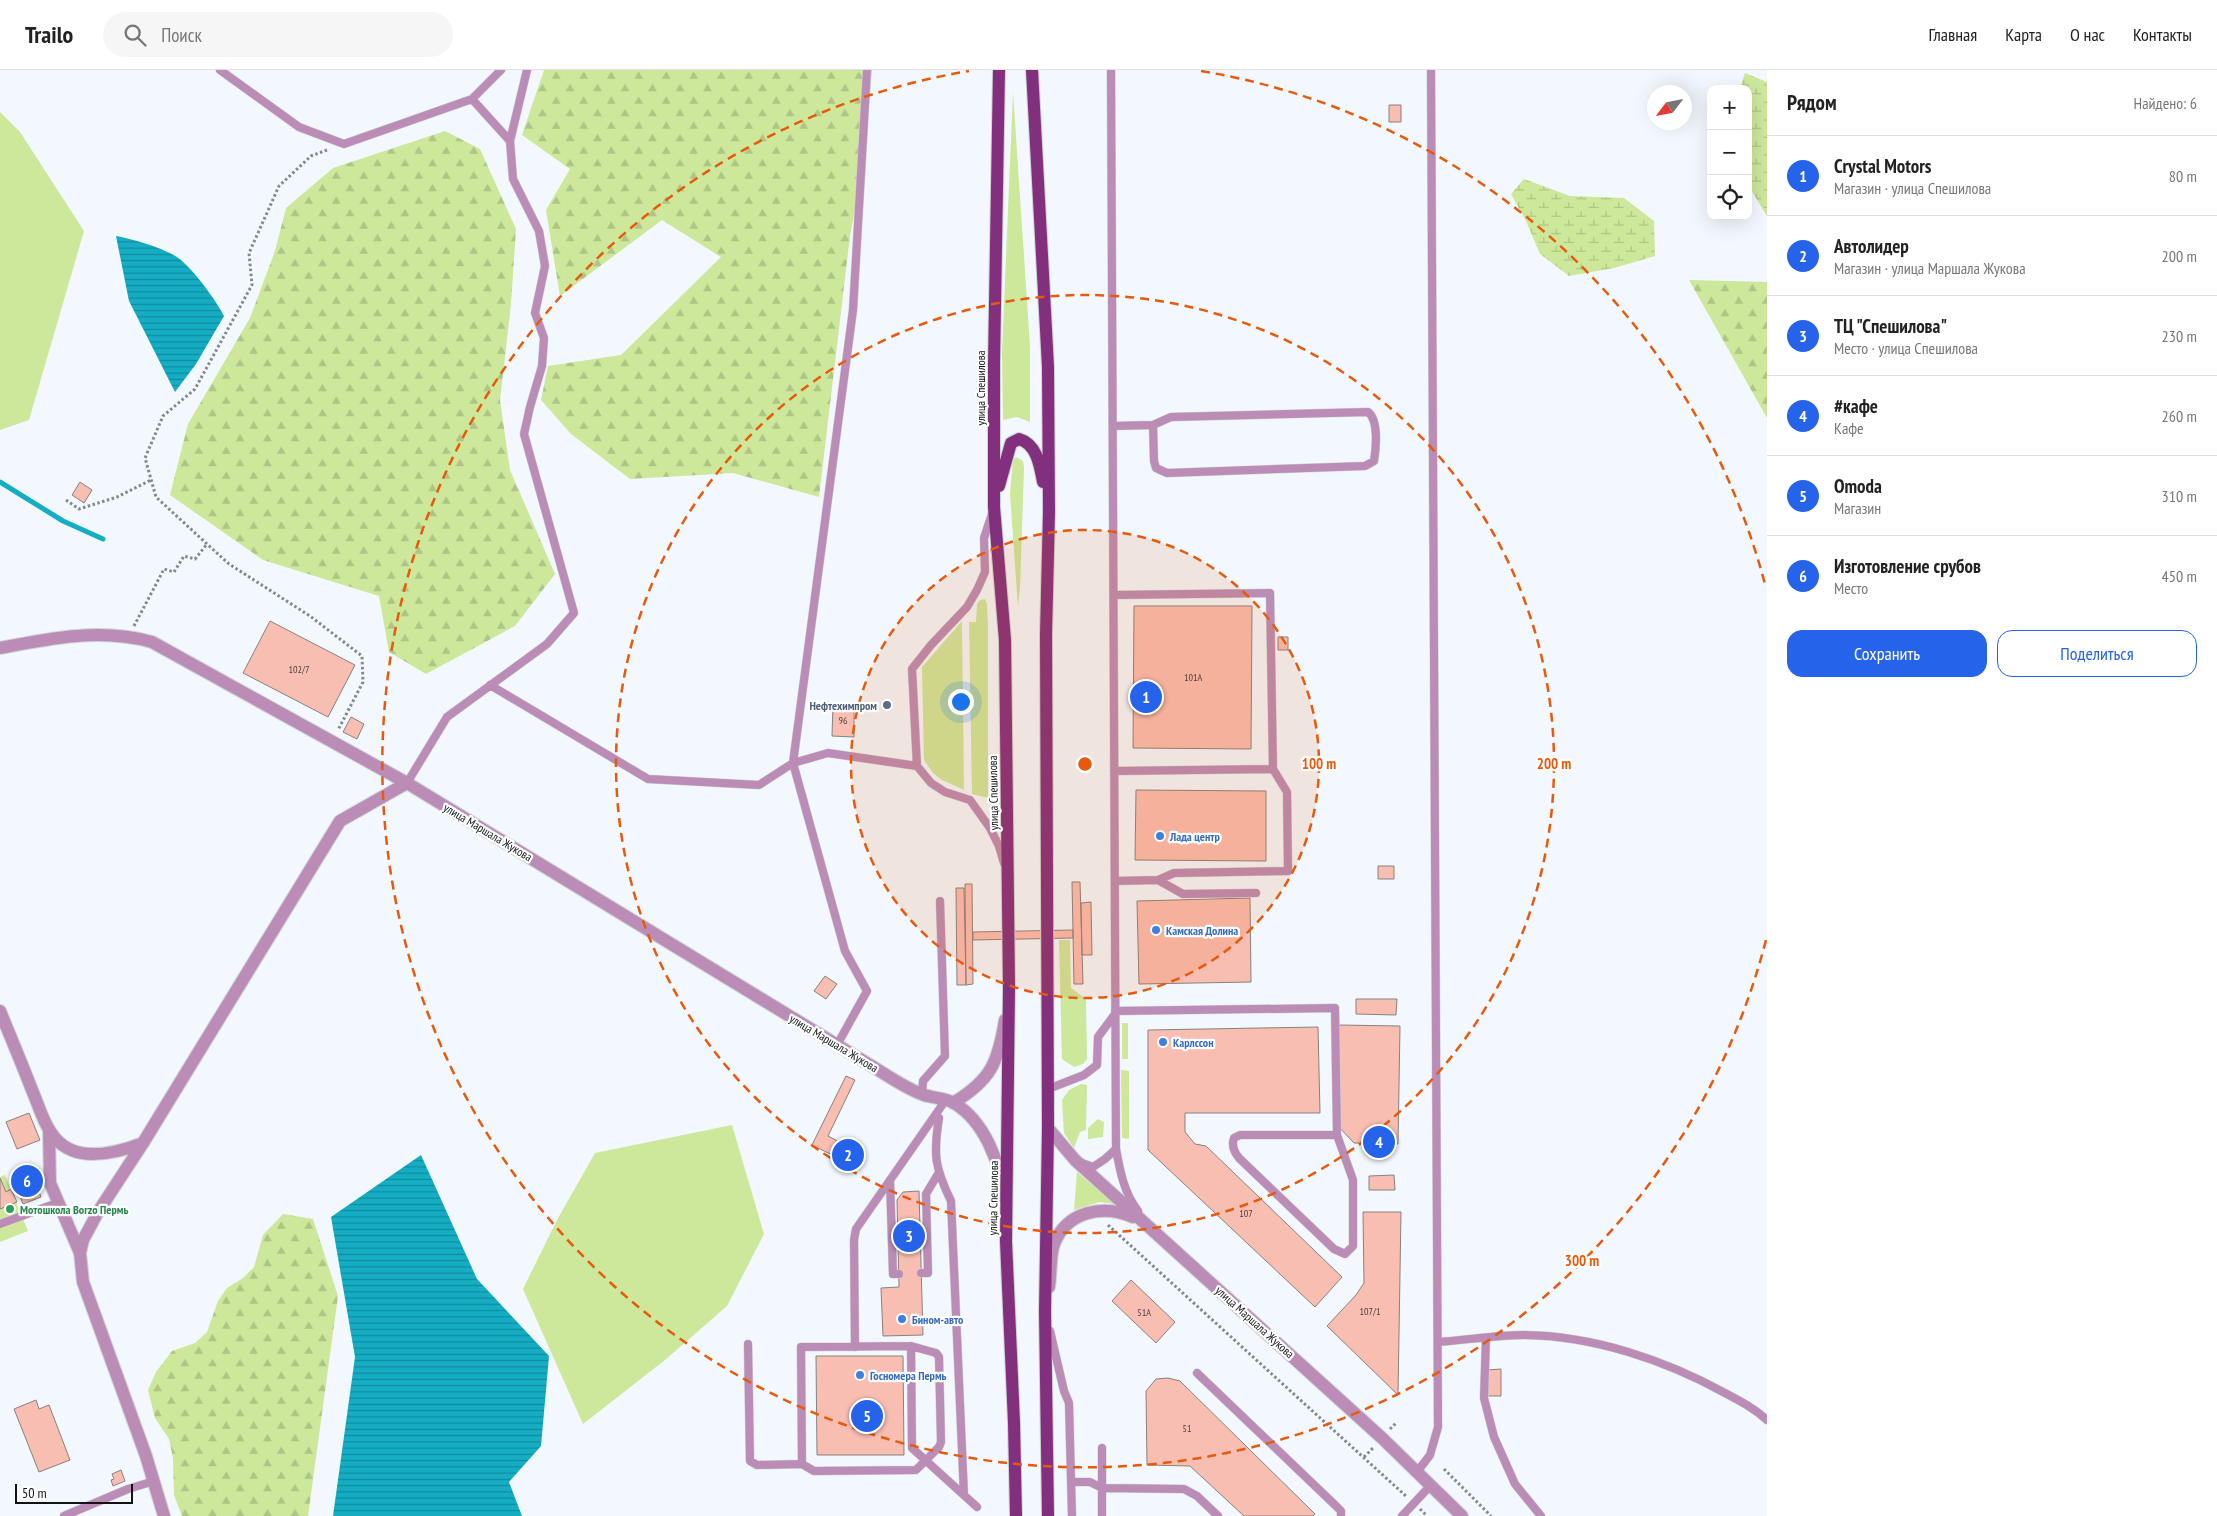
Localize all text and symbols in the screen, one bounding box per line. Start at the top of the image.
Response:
search box [103,12,453,57]
text: Trailo [25,19,73,50]
icon: search [121,21,149,49]
text: Поиск [161,23,202,47]
text: Главная [1929,23,1977,46]
text: Карта [2005,23,2042,46]
text: О нас [2070,23,2105,46]
text: Контакты [2133,23,2192,46]
north arrow [1647,85,1692,130]
map controls [1707,85,1752,220]
button: + [1707,85,1752,130]
text: Рядом [1787,89,1837,116]
text: Найдено: 6 [2134,93,2197,113]
button: − [1707,130,1752,175]
text: Crystal Motors [1834,154,1932,178]
text: 1 [1799,166,1807,186]
text: 80 m [2169,166,2197,186]
button: locate [1707,175,1752,220]
text: Магазин · улица Спешилова [1834,178,1991,198]
text: Автолидер [1834,234,1909,258]
text: 2 [1799,246,1807,266]
text: 200 m [2162,246,2197,266]
text: Магазин · улица Маршала Жукова [1834,258,2026,278]
text: ТЦ "Спешилова" [1834,314,1947,338]
text: 3 [1799,326,1807,346]
text: 230 m [2162,326,2197,346]
text: Место · улица Спешилова [1834,338,1978,358]
street label: улица Спешилова [973,350,988,425]
text: #кафе [1834,394,1878,418]
text: 4 [1799,406,1807,426]
text: 260 m [2162,406,2197,426]
text: Кафе [1834,418,1864,438]
text: Omoda [1834,474,1882,498]
text: 5 [1799,486,1807,506]
text: 310 m [2162,486,2197,506]
text: Магазин [1834,498,1881,518]
text: Изготовление срубов [1834,554,1981,578]
text: 6 [1799,566,1807,586]
text: 450 m [2162,566,2197,586]
text: Место [1834,578,1868,598]
button: Сохранить [1787,630,1987,677]
button: Поделиться [1997,630,2197,677]
house number: 102/7 [289,663,309,676]
house number: 101А [1184,671,1202,684]
pin: 1 [1130,678,1162,716]
your location [948,689,974,715]
place label: Нефтехимпром [809,698,877,713]
marker: Нефтехимпром [881,699,893,711]
house number: 96 [839,714,848,727]
text: 100 m [1302,754,1336,773]
text: 200 m [1537,754,1571,773]
street label: улица Спешилова [985,755,1001,831]
centre of rings [1076,755,1094,773]
street label: улица Маршала Жукова [441,800,535,864]
place label: Лада центр [1169,829,1220,844]
marker: Лада центр [1154,830,1166,842]
place label: Камская Долина [1166,923,1238,938]
marker: Камская Долина [1150,924,1162,936]
street label: улица Маршала Жукова [787,1011,881,1075]
place label: Карлссон [1173,1035,1214,1050]
marker: Карлссон [1157,1036,1169,1048]
pin: 4 [1363,1123,1395,1161]
pin: 2 [832,1136,864,1174]
street label: улица Спешилова [985,1160,1001,1236]
pin: 6 [11,1162,43,1200]
place label: Мотошкола Borzo Пермь [20,1202,128,1217]
marker: Мотошкола Borzo Пермь [4,1203,16,1215]
house number: 107 [1239,1207,1253,1220]
pin: 3 [893,1217,925,1255]
text: 300 m [1565,1251,1599,1270]
street label: улица Маршала Жукова [1213,1283,1298,1361]
house number: 107/1 [1360,1305,1380,1318]
house number: 51А [1137,1306,1151,1319]
place label: Бином-авто [912,1312,964,1327]
marker: Бином-авто [896,1313,908,1325]
place label: Госномера Пермь [870,1368,947,1383]
marker: Госномера Пермь [854,1369,866,1381]
pin: 5 [851,1397,883,1435]
house number: 51 [1183,1422,1192,1435]
scale bar [15,1481,132,1504]
text: 50 m [22,1484,47,1502]

